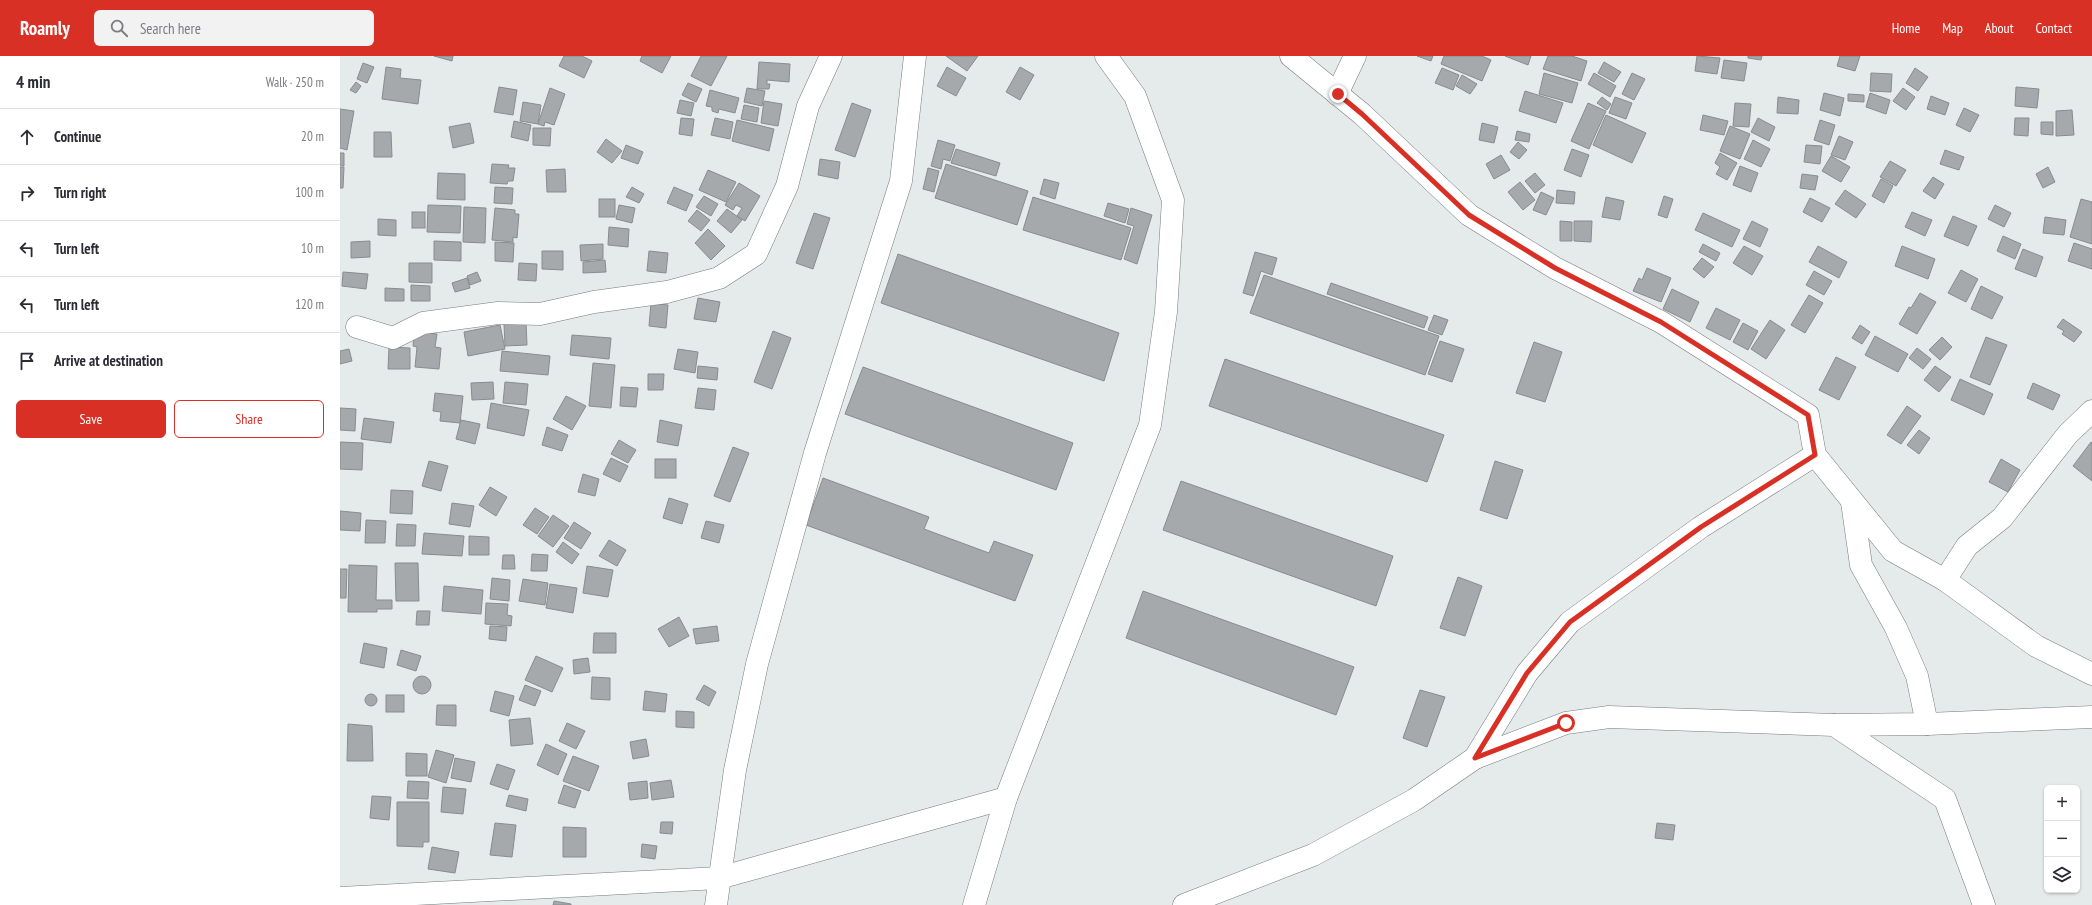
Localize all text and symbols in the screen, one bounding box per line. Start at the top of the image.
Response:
search box [94,10,374,46]
text: Roamly [20,16,70,40]
icon: search [108,17,130,39]
text: Search here [140,19,201,38]
text: Home [1892,19,1920,37]
text: Map [1942,19,1963,37]
text: About [1985,19,2014,37]
text: Contact [2036,19,2072,37]
text: 4 min [16,71,50,93]
text: Walk · 250 m [266,74,324,91]
route end [1329,85,1347,103]
icon: ahead [16,126,38,148]
text: Continue [54,127,101,146]
text: 20 m [301,128,324,145]
icon: right [16,182,38,204]
text: Turn right [54,183,106,202]
text: 100 m [295,184,324,201]
icon: left [16,238,38,260]
text: Turn left [54,239,99,258]
text: 10 m [301,240,324,257]
icon: left [16,294,38,316]
text: Turn left [54,295,99,314]
text: 120 m [295,296,324,313]
icon: arrive [16,350,38,372]
text: Arrive at destination [54,351,163,370]
button: Save [16,400,166,438]
button: Share [174,400,324,438]
route start [1557,714,1575,732]
map controls [2044,785,2080,893]
button: + [2044,785,2080,821]
button: − [2044,821,2080,857]
button: layers [2044,857,2080,893]

